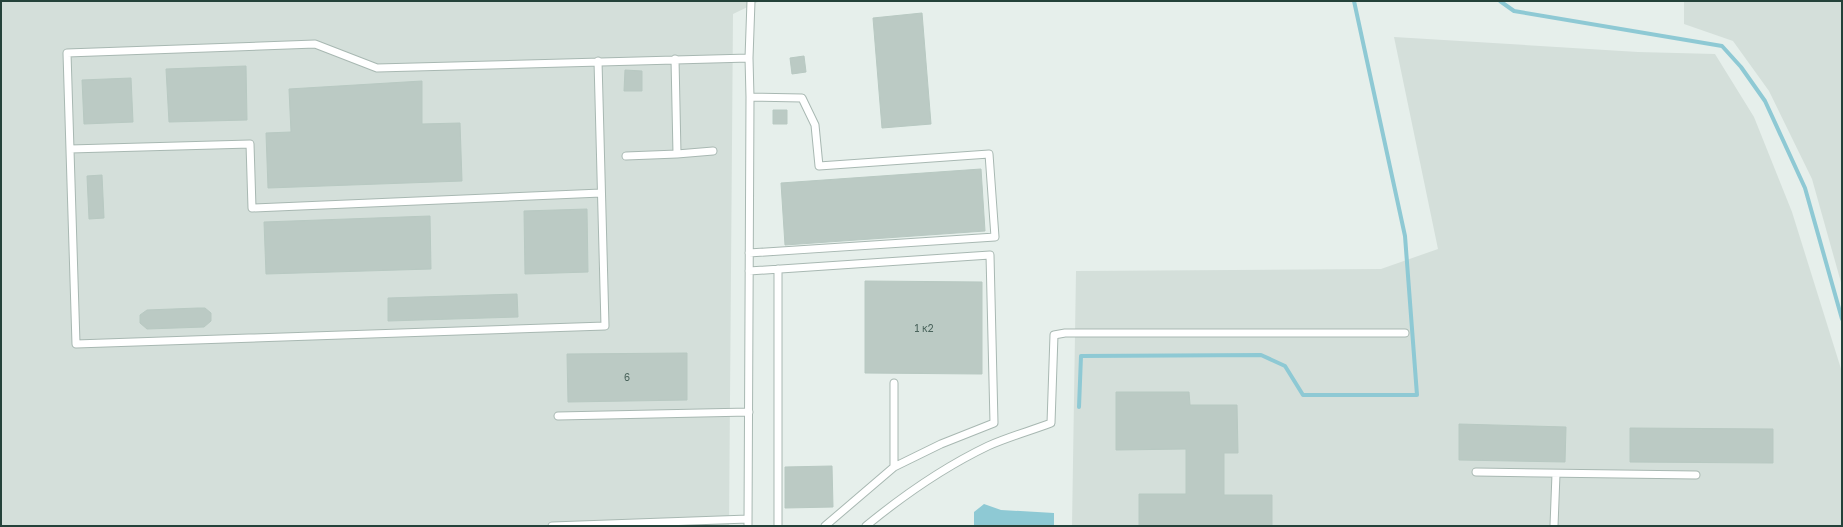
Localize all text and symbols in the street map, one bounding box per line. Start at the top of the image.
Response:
house number: 1 к2 [915,322,934,334]
house number: 6 [624,371,630,383]

